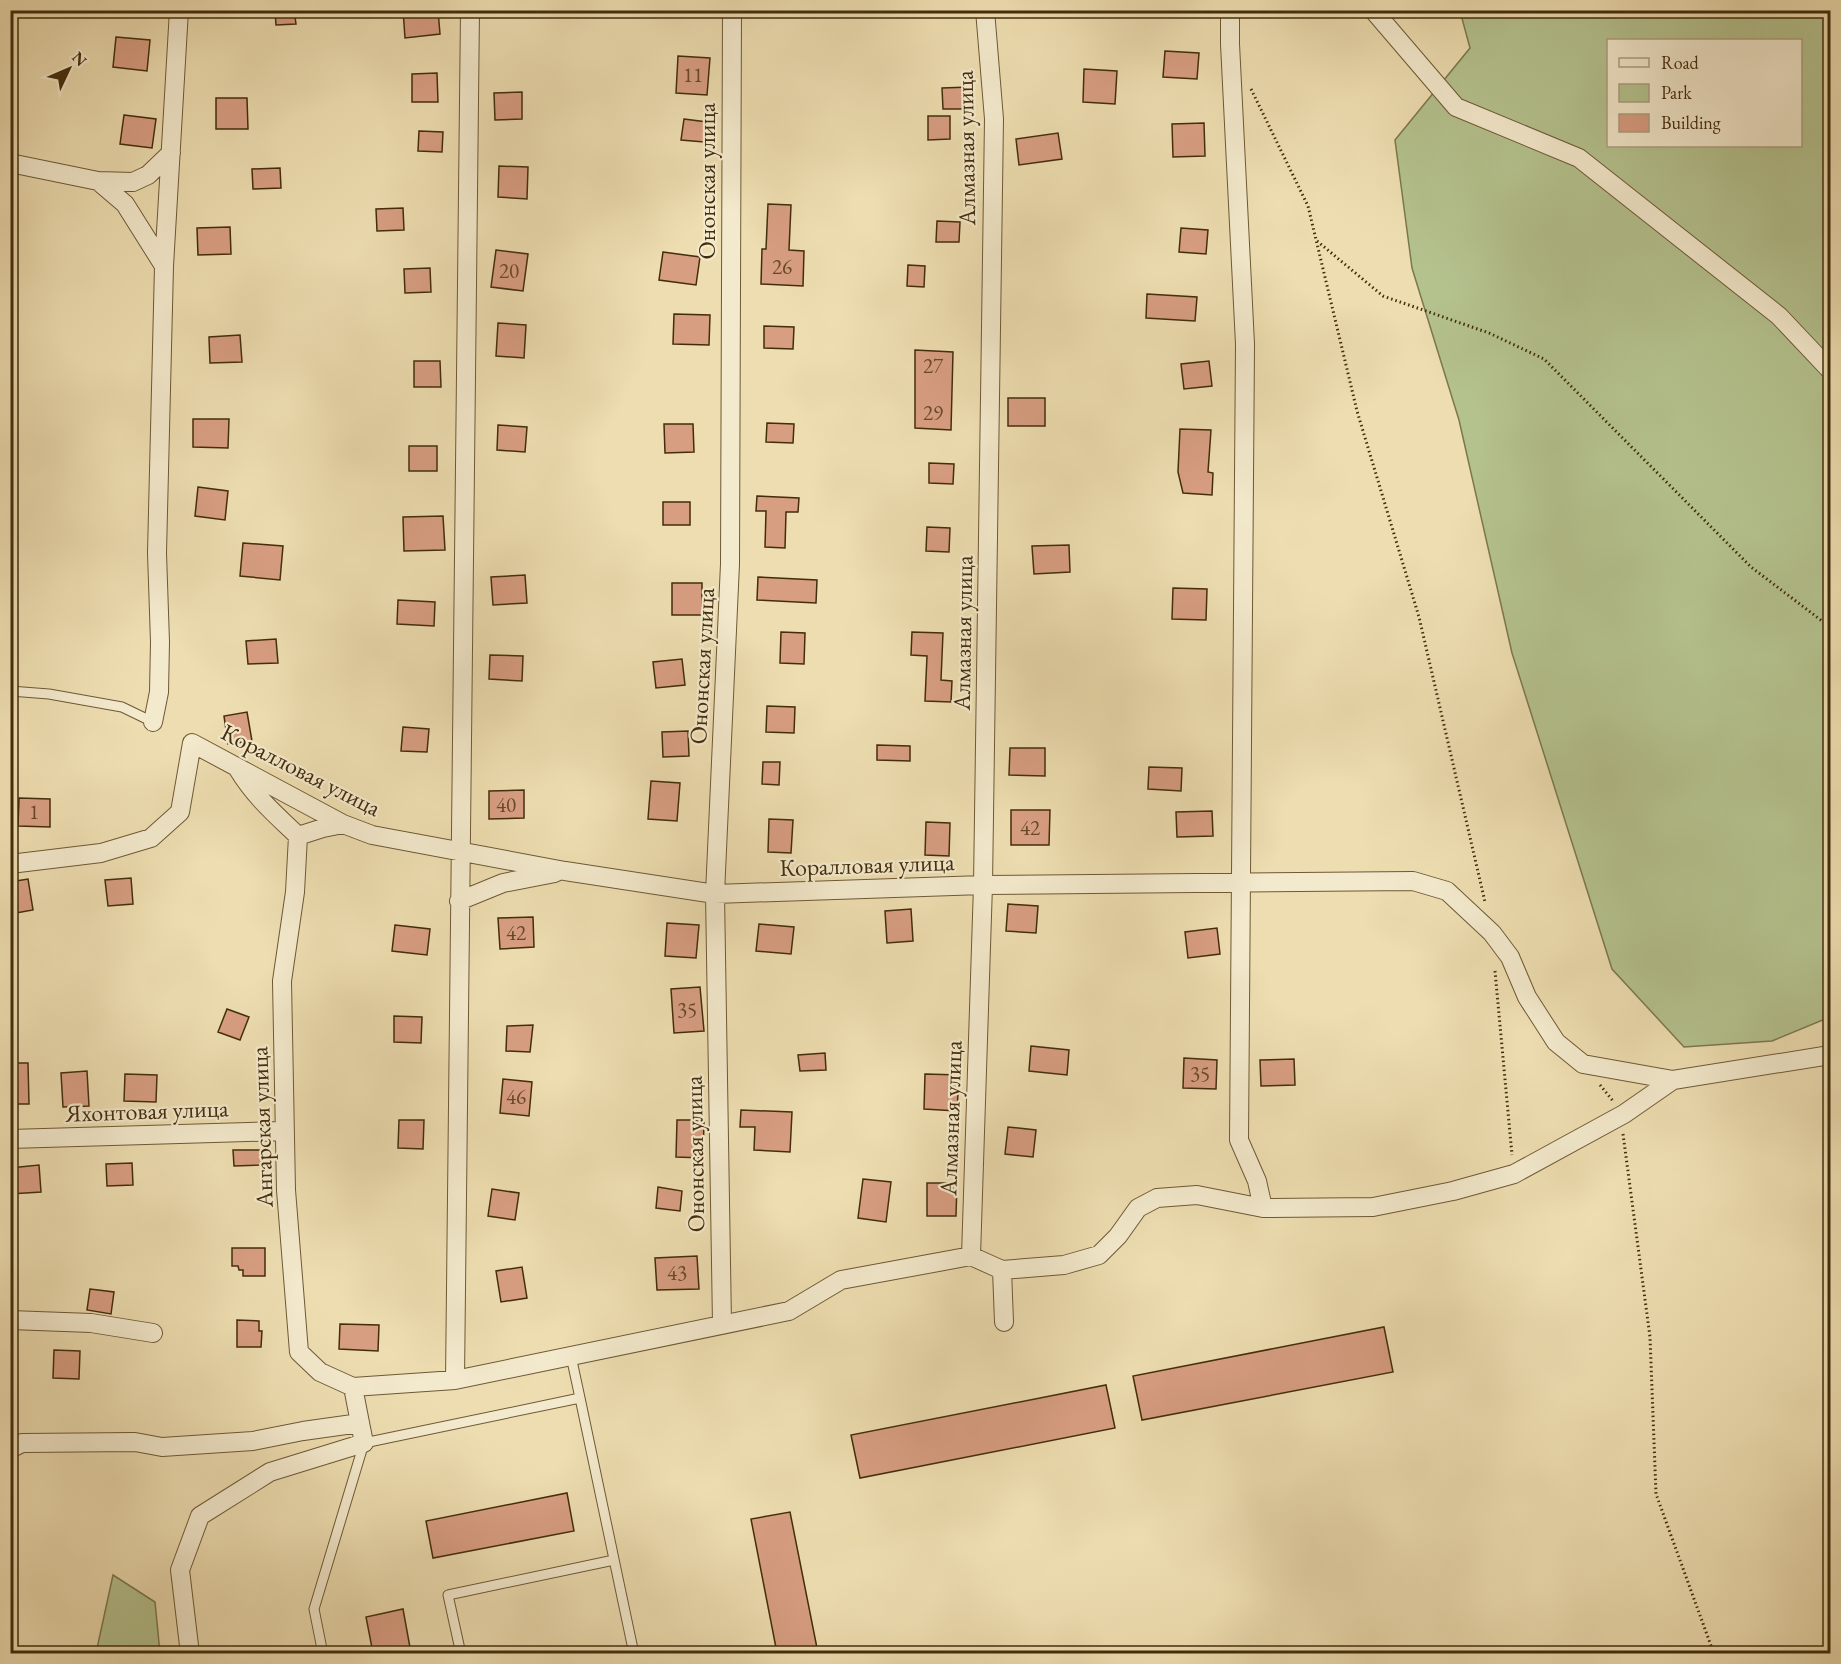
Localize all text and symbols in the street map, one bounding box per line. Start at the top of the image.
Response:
north arrow [39,39,99,99]
legend [1607,39,1802,147]
text: N [67,47,92,71]
text: Road [1661,51,1700,74]
house number: 11 [683,61,703,88]
street label: Алмазная улица [949,70,982,227]
text: Park [1661,81,1692,104]
street label: Ононская улица [691,102,722,259]
text: Building [1661,111,1721,134]
house number: 26 [772,253,792,280]
house number: 20 [499,257,519,284]
house number: 27 [923,352,944,379]
house number: 29 [923,399,943,426]
street label: Алмазная улица [946,555,979,712]
street label: Ононская улица [682,586,721,745]
street label: Коралловая улица [216,716,387,823]
house number: 40 [496,791,516,818]
house number: 1 [29,798,39,825]
house number: 42 [1020,814,1040,841]
street label: Коралловая улица [779,846,955,883]
house number: 42 [506,919,526,946]
house number: 35 [677,996,697,1023]
street label: Алмазная улица [932,1039,969,1197]
street label: Ангарская улица [243,1045,280,1209]
house number: 35 [1190,1060,1210,1087]
street label: Ононская улица [678,1075,711,1233]
house number: 46 [506,1083,526,1110]
street label: Яхонтовая улица [64,1092,230,1129]
house number: 43 [667,1259,687,1286]

